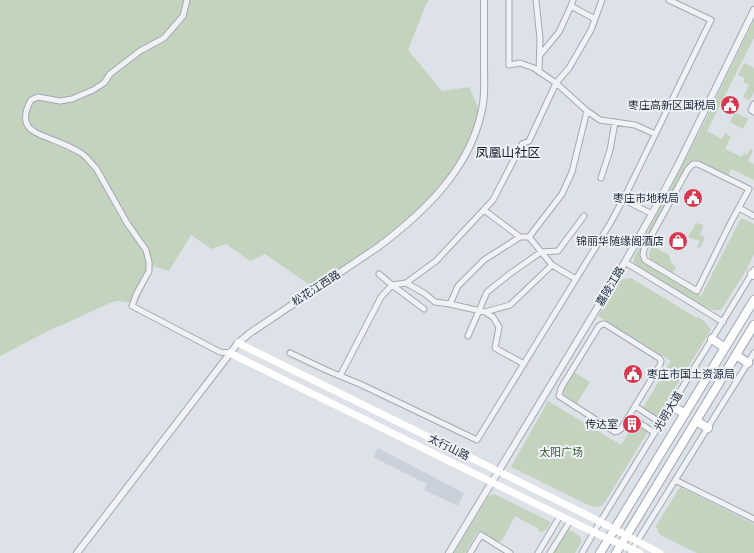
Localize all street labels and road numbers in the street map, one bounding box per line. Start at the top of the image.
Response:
street label: 嘉陵江路 [593,264,627,308]
street label: 松花江西路 [289,267,343,309]
street label: 光明大道 [651,389,685,433]
street label: 太行山路 [426,431,472,463]

